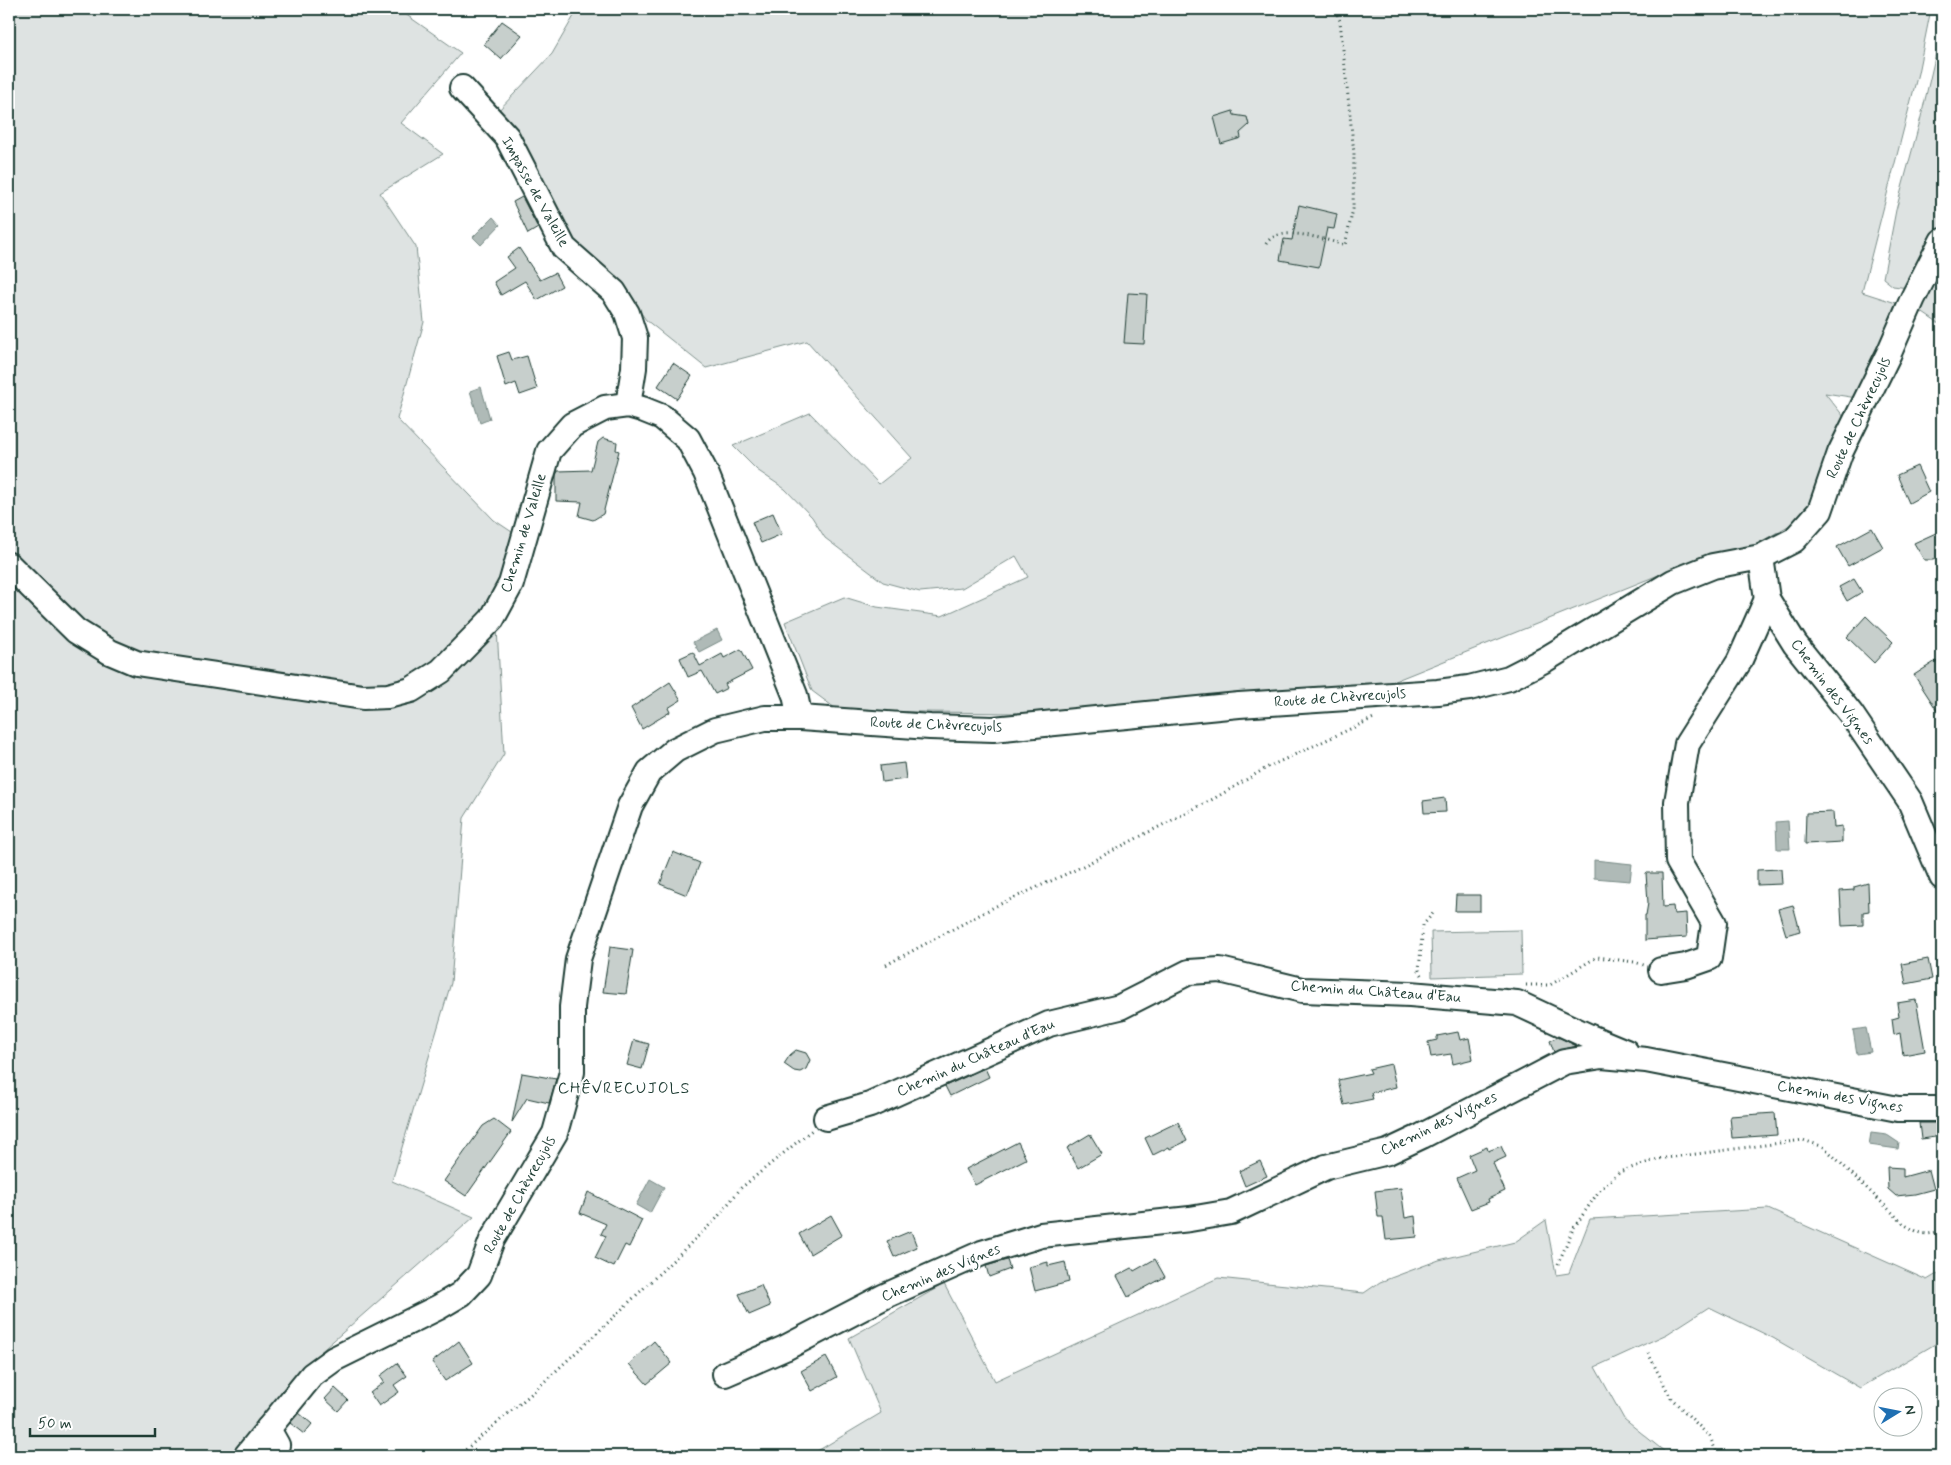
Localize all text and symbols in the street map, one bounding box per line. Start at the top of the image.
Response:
street label: Impasse de Valeille [496,133,574,251]
street label: Route de Chèvrecujols [1822,354,1896,482]
street label: Chemin de Valeille [496,471,552,595]
street label: Chemin des Vignes [1785,635,1879,750]
street label: Route de Chèvrecujols [1273,683,1407,713]
street label: Route de Chèvrecujols [870,713,1002,737]
street label: Chemin du Château d'Eau [1290,976,1462,1008]
street label: Chemin du Château d'Eau [894,1014,1058,1102]
street label: Chemin des Vignes [1775,1076,1905,1119]
district label: CHÊVRECUJOLS [558,1078,690,1099]
street label: Chemin des Vignes [1377,1087,1501,1162]
street label: Route de Chèvrecujols [479,1132,561,1258]
street label: Chemin des Vignes [878,1239,1004,1308]
north arrow [1874,1388,1924,1438]
text: N [1900,1404,1919,1416]
scale bar [30,1405,155,1437]
text: 50 m [38,1414,72,1434]

